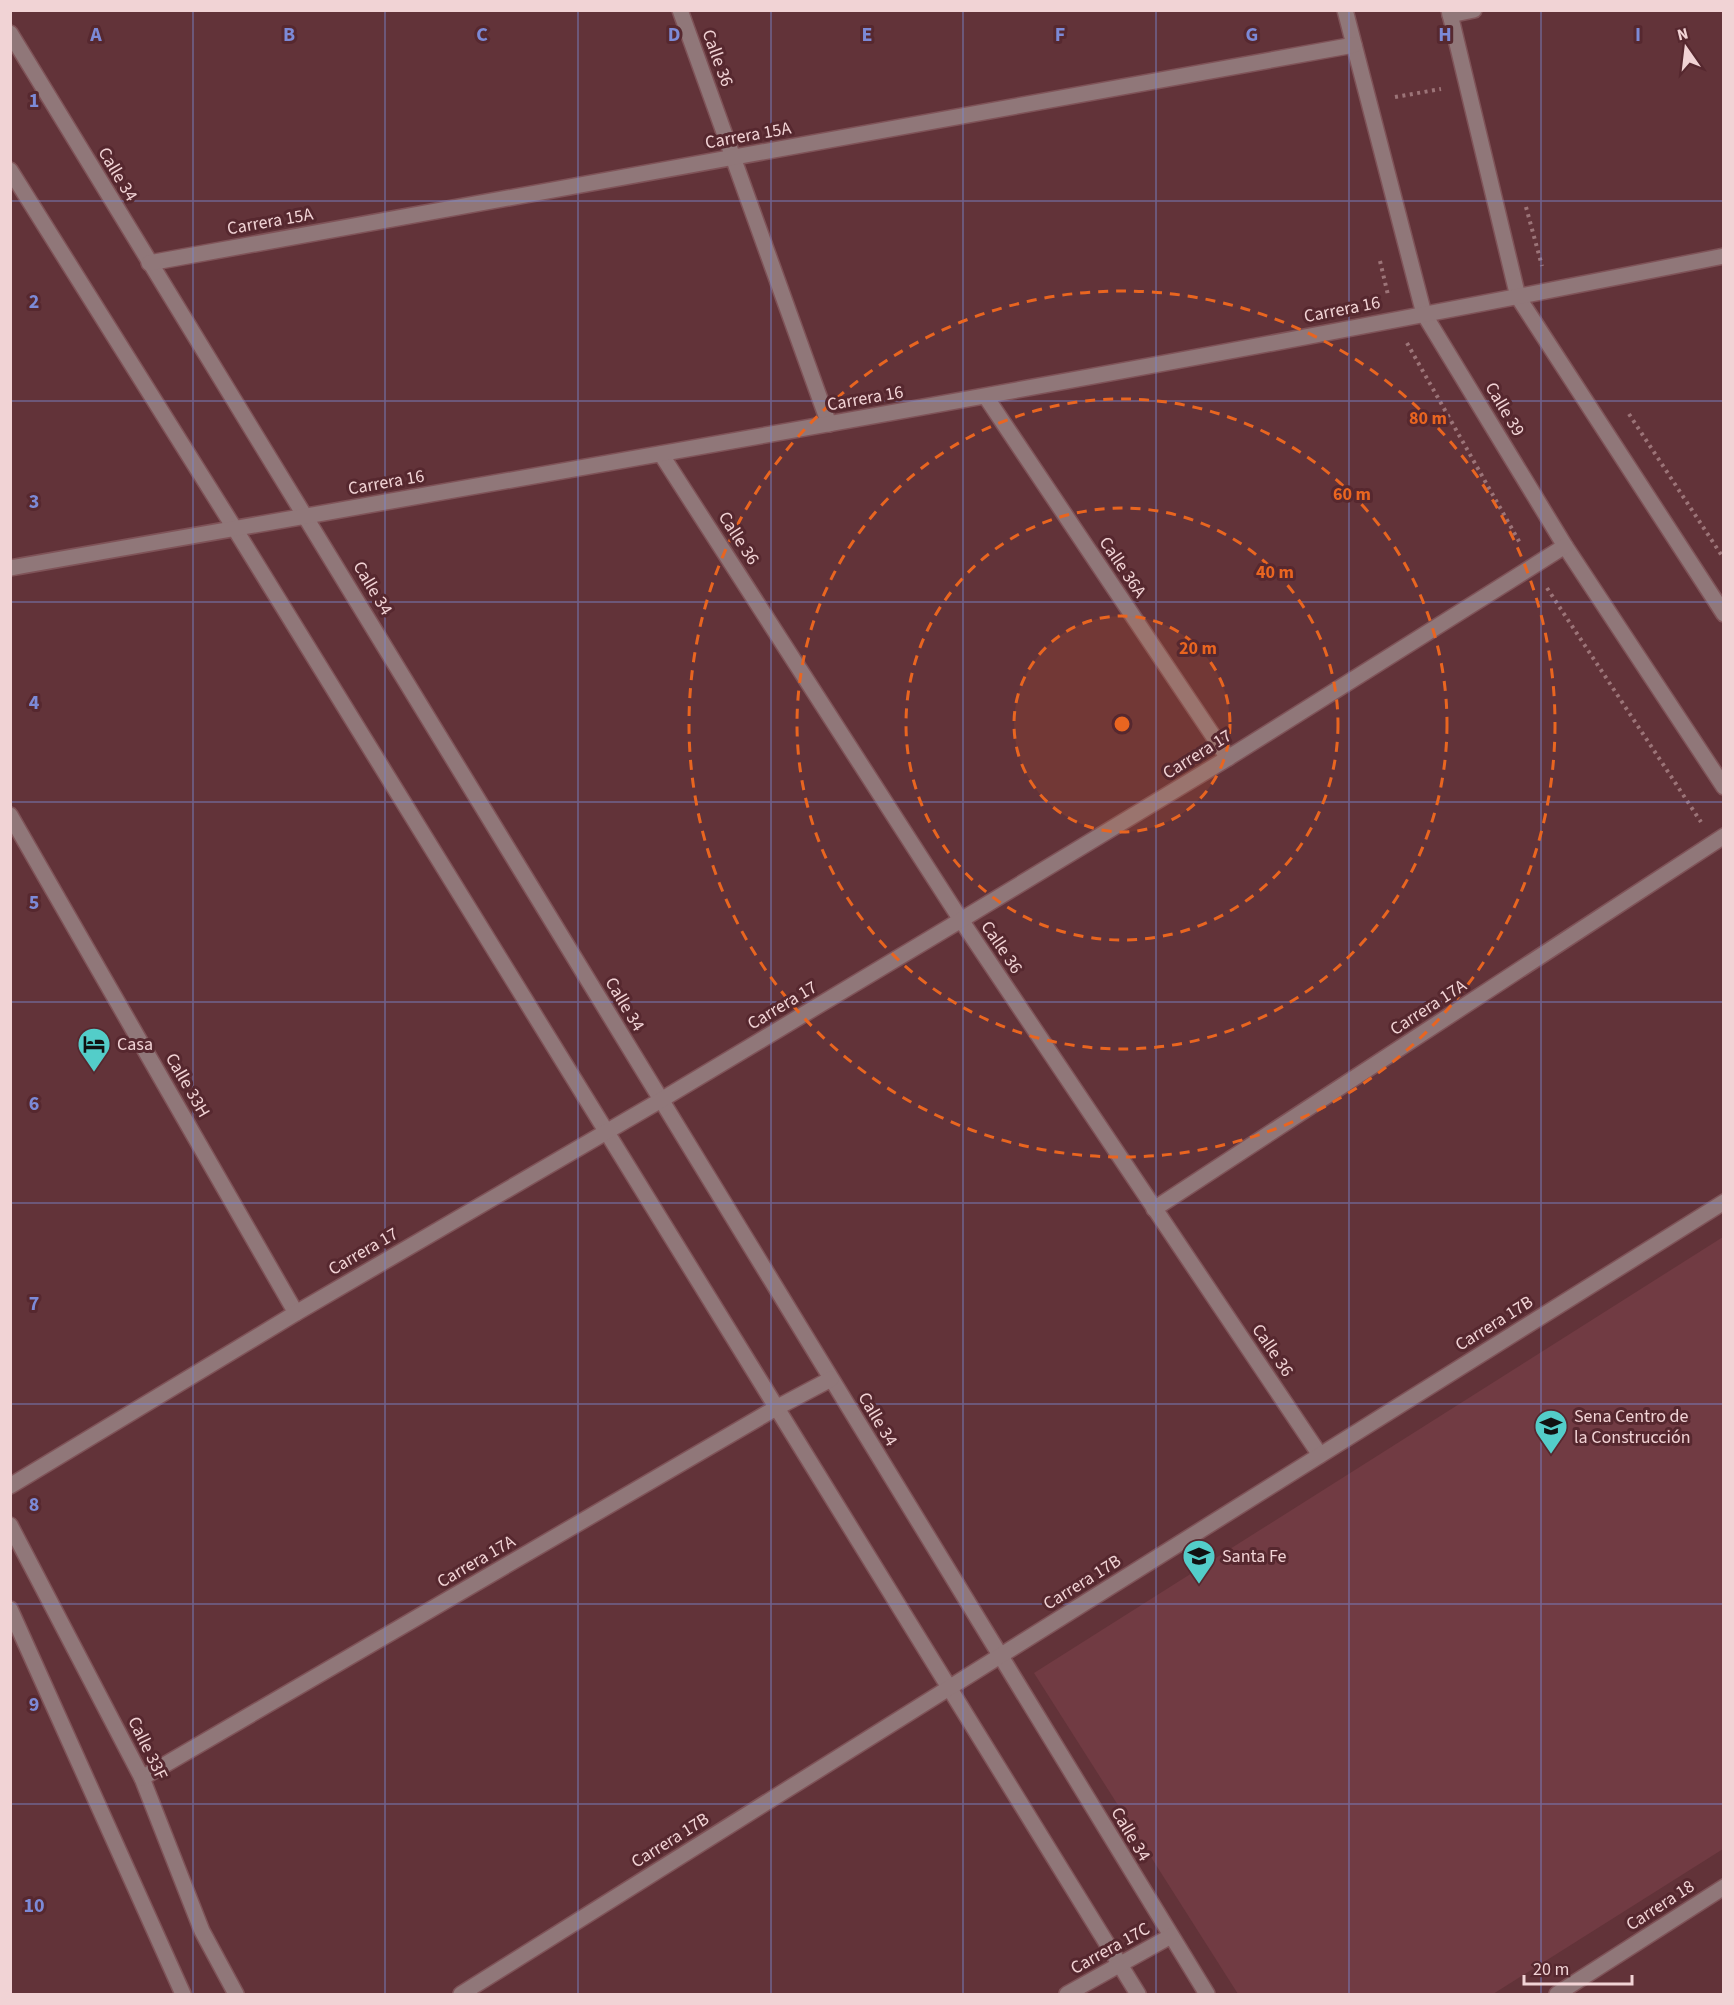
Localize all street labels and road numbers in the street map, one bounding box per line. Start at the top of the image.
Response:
street label: Calle 36 [696,26,739,90]
street label: Carrera 15A [703,116,793,155]
street label: Calle 34 [92,143,143,206]
street label: Carrera 15A [225,202,315,241]
street label: Carrera 16 [1302,290,1382,329]
street label: Calle 39 [1479,378,1530,441]
street label: Carrera 16 [825,379,905,417]
street label: Carrera 16 [346,463,426,501]
street label: Calle 36 [712,507,765,570]
street label: Calle 36A [1093,532,1152,603]
street label: Calle 34 [347,557,398,620]
street label: Carrera 17 [1158,723,1237,785]
street label: Calle 36 [975,916,1028,979]
street label: Calle 34 [599,973,650,1036]
street label: Carrera 17A [1385,973,1472,1042]
street label: Carrera 17 [743,975,822,1036]
street label: Calle 33H [159,1048,216,1122]
street label: Carrera 17 [324,1221,403,1282]
street label: Carrera 17B [1451,1290,1538,1357]
street label: Calle 36 [1246,1319,1299,1382]
street label: Calle 34 [852,1388,903,1451]
street label: Carrera 17A [432,1529,520,1594]
street label: Carrera 17B [1039,1549,1126,1616]
street label: Calle 33F [121,1712,174,1784]
street label: Calle 34 [1105,1803,1156,1866]
street label: Carrera 17B [627,1807,714,1874]
street label: Carrera 18 [1621,1874,1699,1937]
street label: Carrera 17C [1066,1916,1154,1981]

